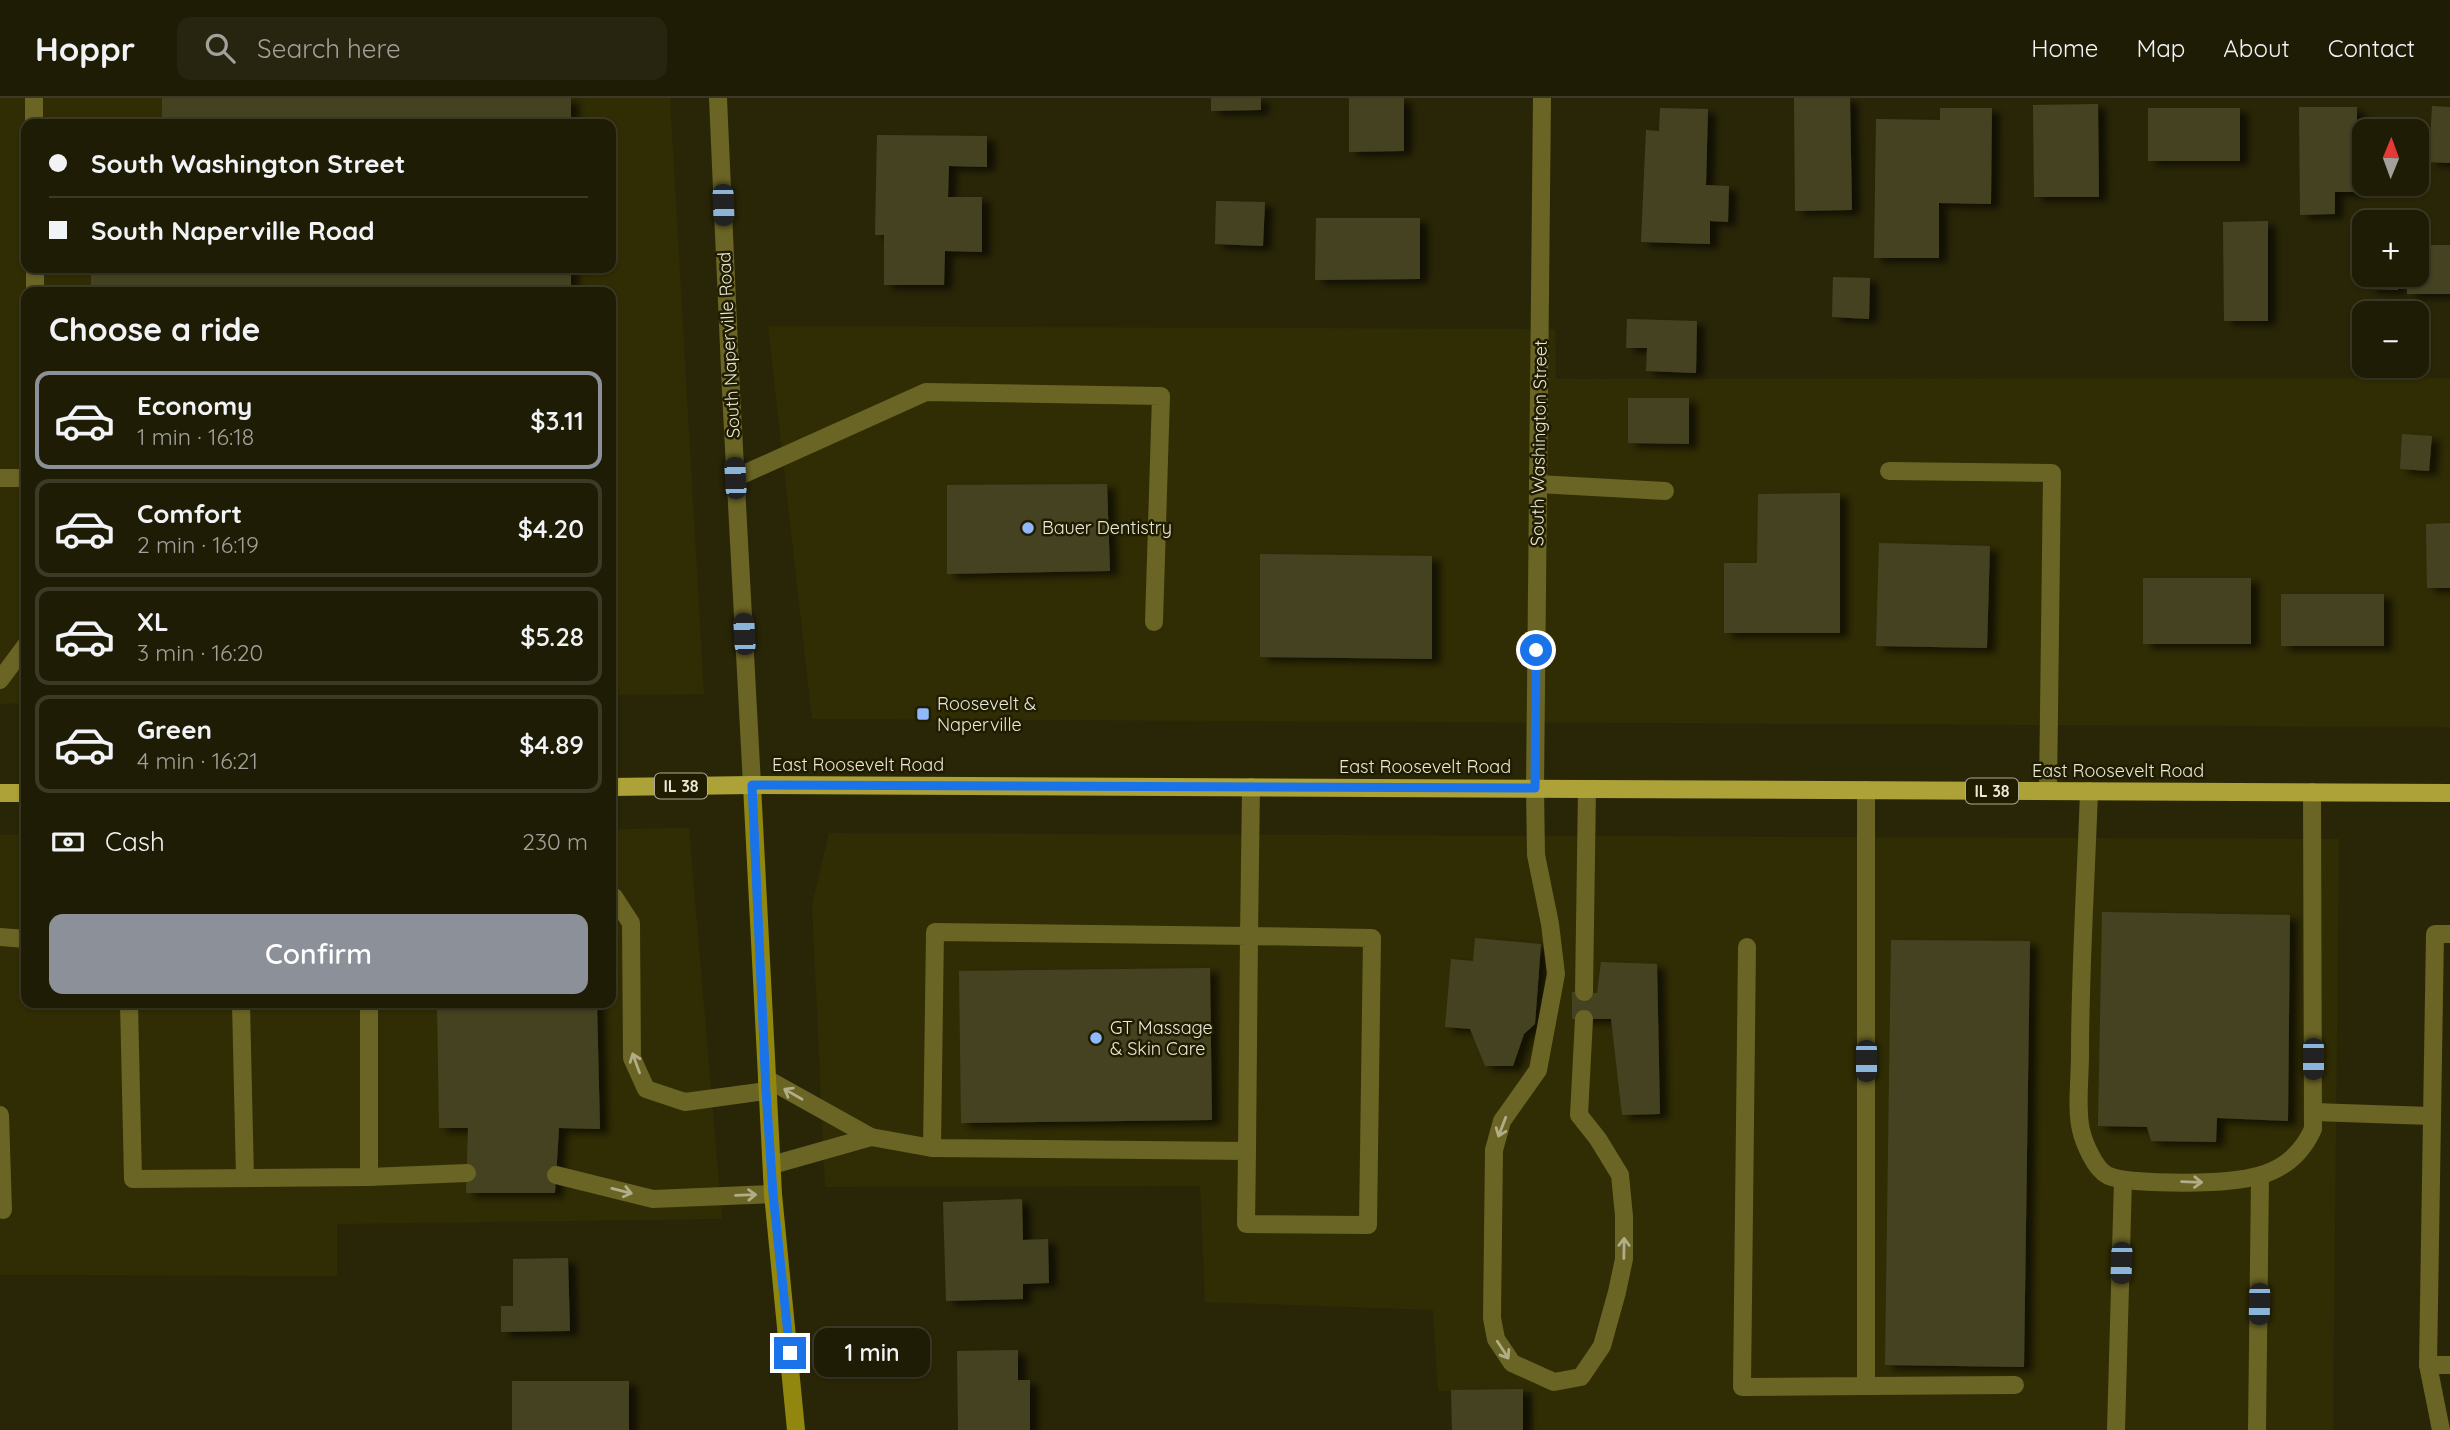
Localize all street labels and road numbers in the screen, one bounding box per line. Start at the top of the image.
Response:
street label: South Naperville Road [712,251,745,439]
street label: South Washington Street [1525,340,1552,546]
street label: East Roosevelt Road [772,753,944,776]
street label: East Roosevelt Road [1339,755,1511,778]
street label: East Roosevelt Road [2032,759,2204,782]
road number: IL 38 [655,774,707,799]
road number: IL 38 [1966,778,2018,804]

